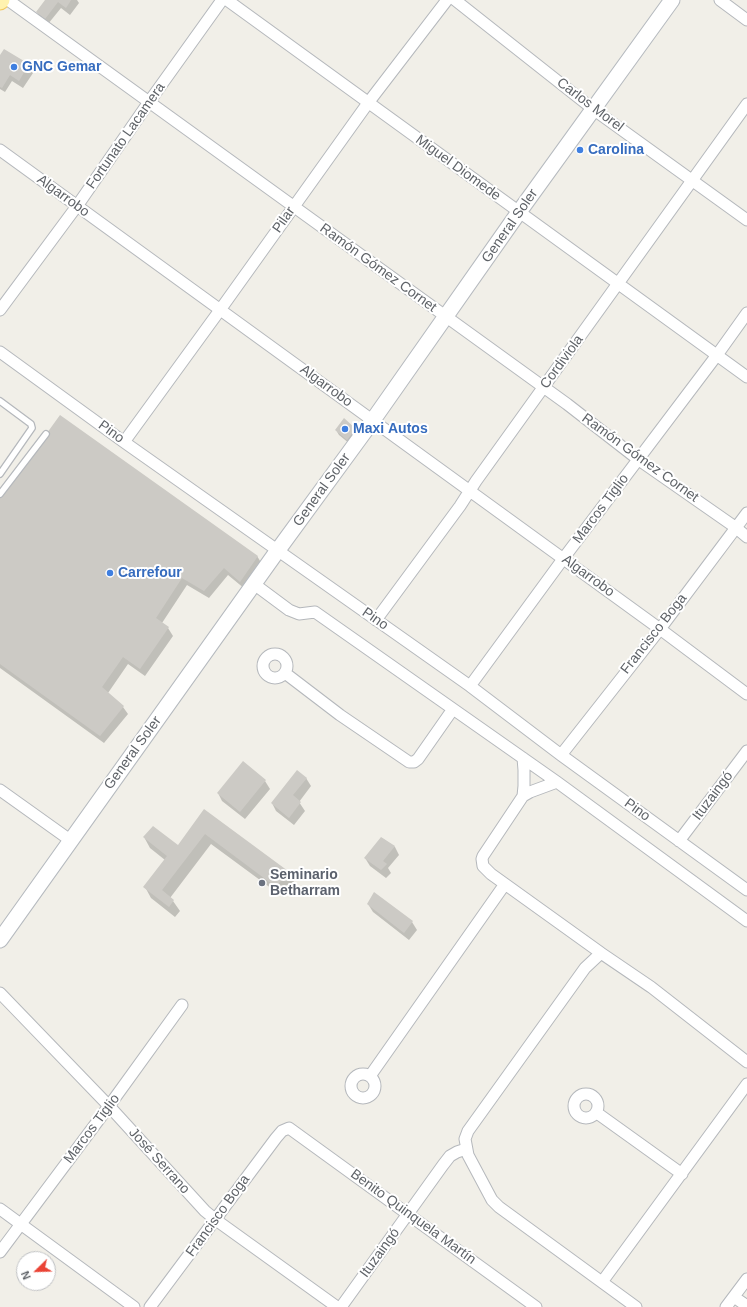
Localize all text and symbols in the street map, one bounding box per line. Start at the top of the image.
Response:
place label: GNC Gemar [22,59,101,75]
marker: GNC Gemar [9,62,19,72]
street label: Carlos Morel [553,74,627,136]
street label: Fortunato Lacamera [83,80,169,192]
street label: Miguel Diomede [412,131,504,205]
place label: Carolina [588,142,644,158]
marker: Carolina [575,145,585,155]
street label: Algarrobo [34,171,92,221]
street label: General Soler [478,186,542,266]
street label: Pilar [269,204,299,236]
street label: Ramón Gómez Cornet [316,220,440,316]
street label: Cordiviola [537,332,587,392]
street label: Algarrobo [297,361,355,411]
street label: Ramón Gómez Cornet [578,410,702,506]
street label: Pino [95,417,127,447]
place label: Maxi Autos [353,421,428,437]
marker: Maxi Autos [340,424,350,434]
street label: General Soler [290,450,354,530]
street label: Marcos Tiglio [569,471,633,547]
street label: Algarrobo [559,551,617,601]
place label: Carrefour [118,565,182,581]
marker: Carrefour [105,568,115,578]
street label: Francisco Boga [617,591,691,677]
street label: Pino [359,604,391,634]
street label: General Soler [101,713,165,793]
street label: Ituzaingó [689,768,737,824]
street label: Pino [621,795,653,825]
place label: Seminario Betharram [270,867,340,900]
marker: Seminario Betharram [257,878,267,888]
street label: Marcos Tiglio [60,1091,124,1167]
street label: José Serrano [125,1124,193,1198]
street label: Benito Quinquela Martín [347,1166,479,1268]
street label: Francisco Boga [183,1172,253,1260]
street label: Ituzaingó [357,1225,403,1281]
north arrow [16,1251,56,1291]
text: N [19,1269,33,1281]

